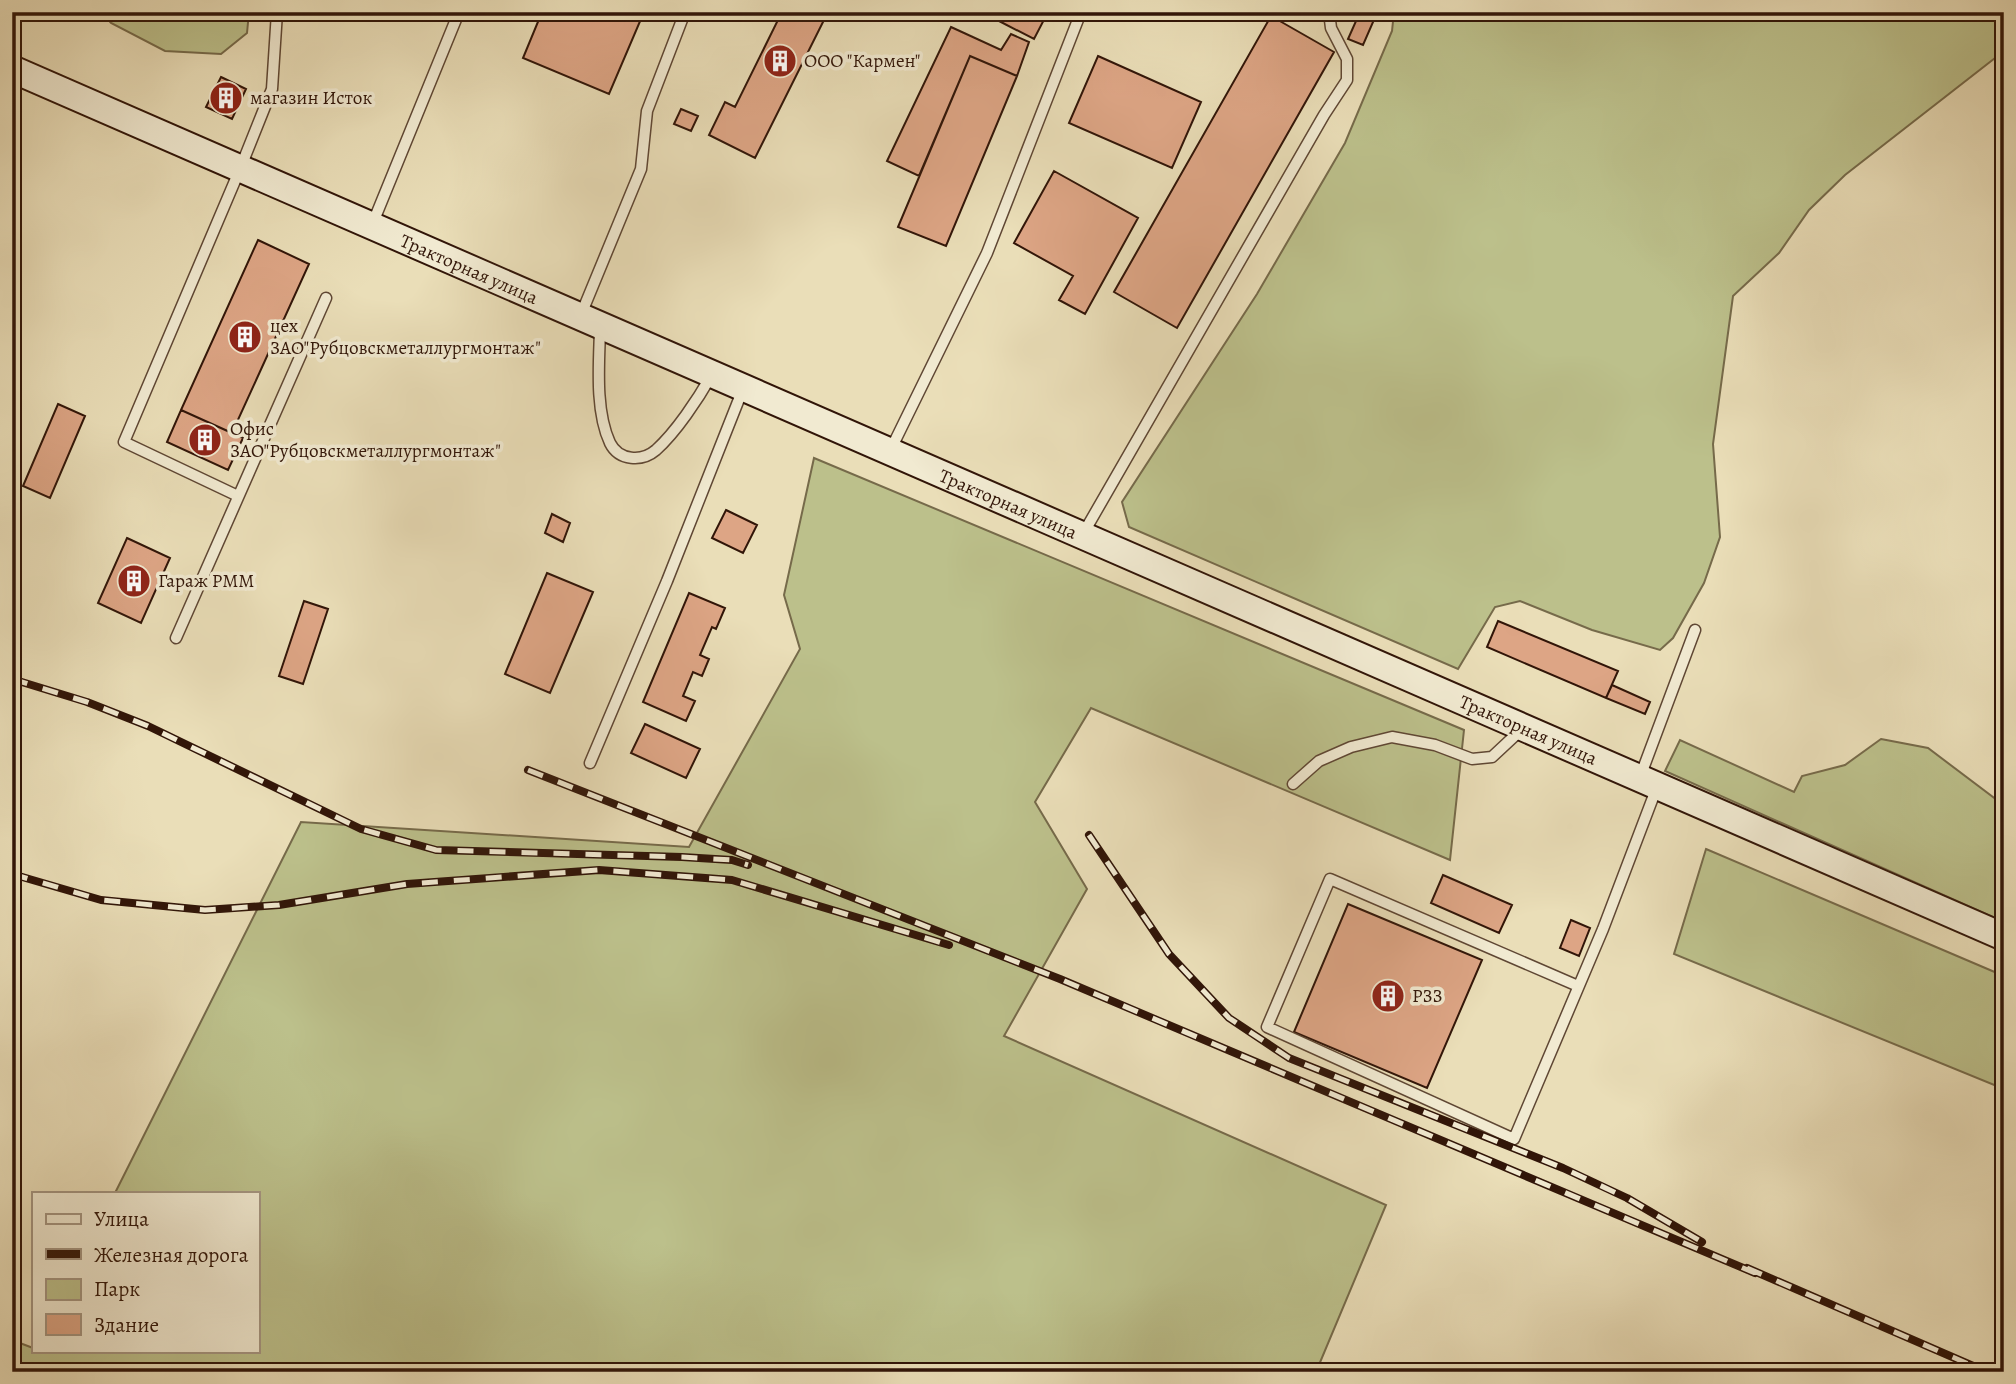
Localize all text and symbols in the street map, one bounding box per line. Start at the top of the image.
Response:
building icon: ООО "Кармен" [761,42,799,80]
place label: ООО "Кармен" [804,48,920,74]
building icon: магазин Исток [207,79,245,117]
place label: магазин Исток [250,85,372,111]
street label: Тракторная улица [396,228,542,311]
place label: цех ЗАО"Рубцовскметаллургмонтаж" [270,313,541,361]
building icon: цех ЗАО"Рубцовскметаллургмонтаж" [226,318,264,356]
place label: Офис ЗАО"Рубцовскметаллургмонтаж" [230,416,501,464]
building icon: Офис ЗАО"Рубцовскметаллургмонтаж" [186,421,224,459]
street label: Тракторная улица [935,463,1081,546]
building icon: Гараж РММ [115,562,153,600]
place label: Гараж РММ [158,568,254,594]
street label: Тракторная улица [1455,689,1601,772]
building icon: РЗЗ [1369,977,1407,1015]
place label: РЗЗ [1412,983,1443,1009]
legend [32,1192,259,1352]
text: Улица [94,1205,149,1233]
text: Железная дорога [94,1241,249,1269]
text: Парк [94,1275,140,1303]
text: Здание [94,1311,159,1339]

